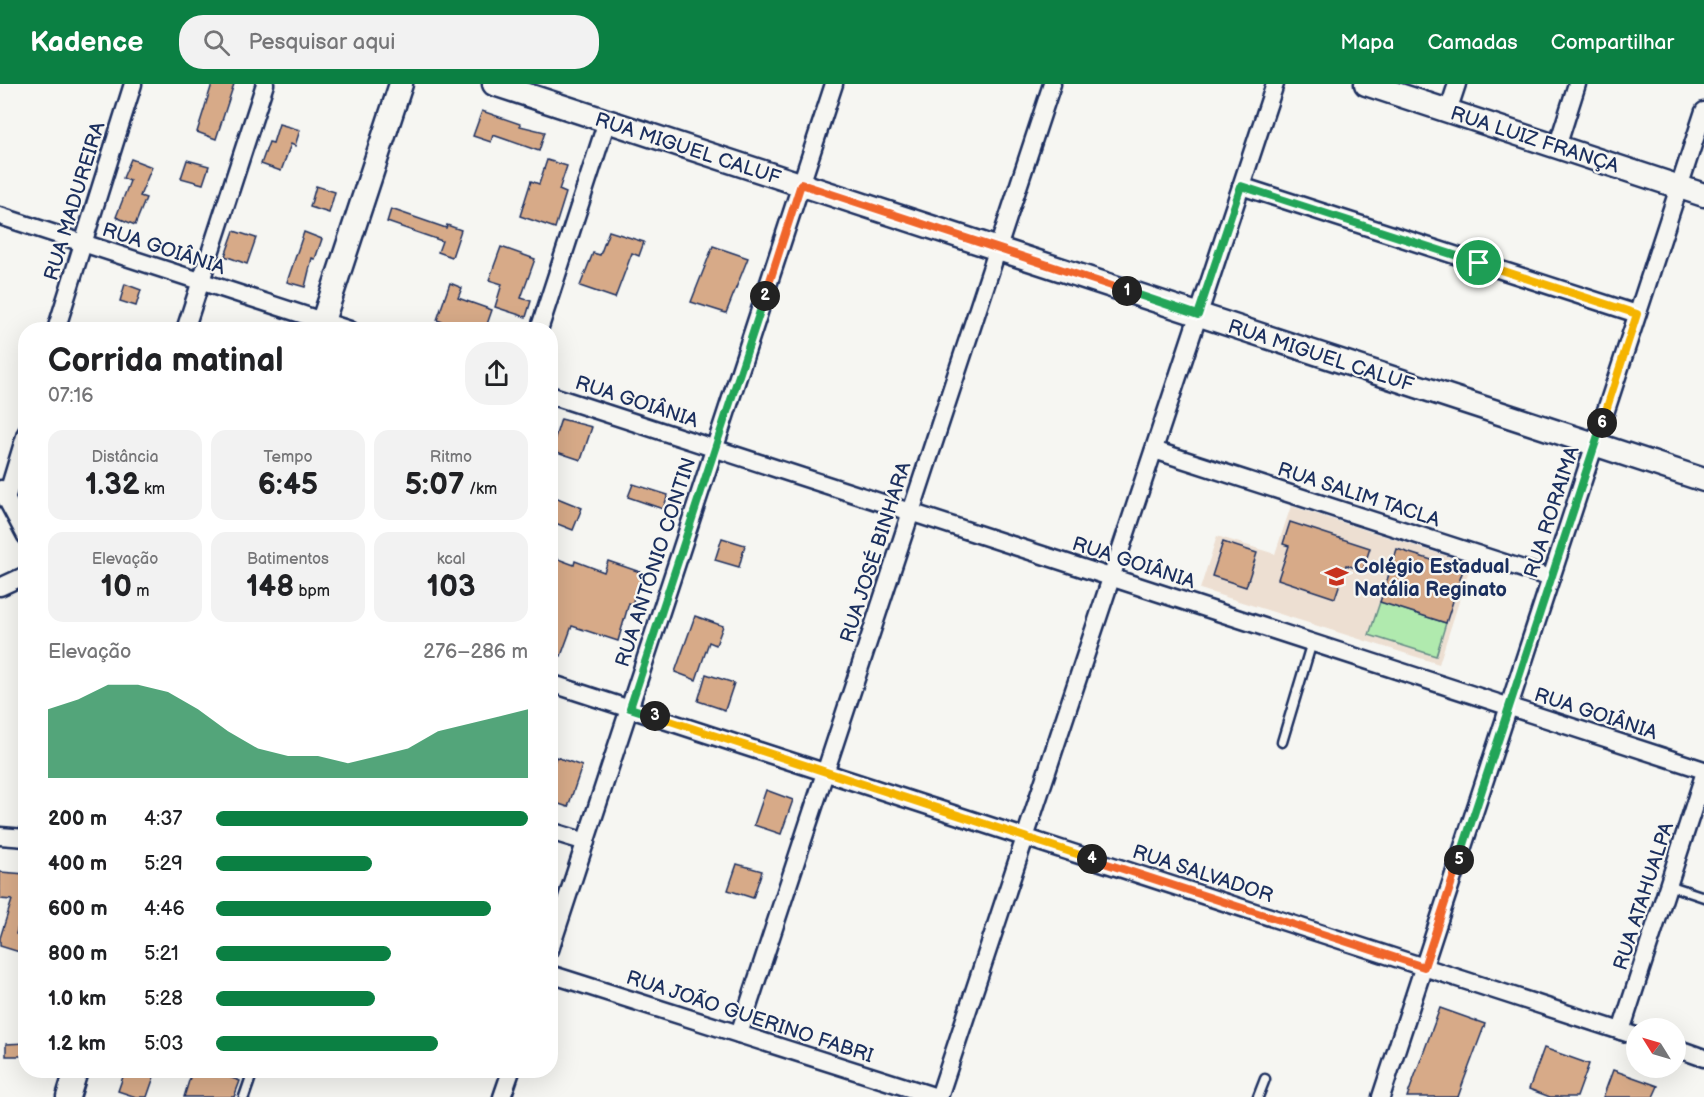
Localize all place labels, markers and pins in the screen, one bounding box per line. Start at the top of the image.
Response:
pin [1453,237,1504,288]
pin: 1 [1112,276,1142,306]
pin: 2 [750,281,780,311]
pin: 6 [1587,408,1617,438]
place label: Colégio Estadual Natália Reginato [1354,555,1510,602]
school or university icon: Colégio Estadual Natália Reginato [1323,564,1349,590]
pin: 3 [640,701,670,731]
pin: 4 [1077,844,1107,874]
pin: 5 [1444,845,1474,875]

